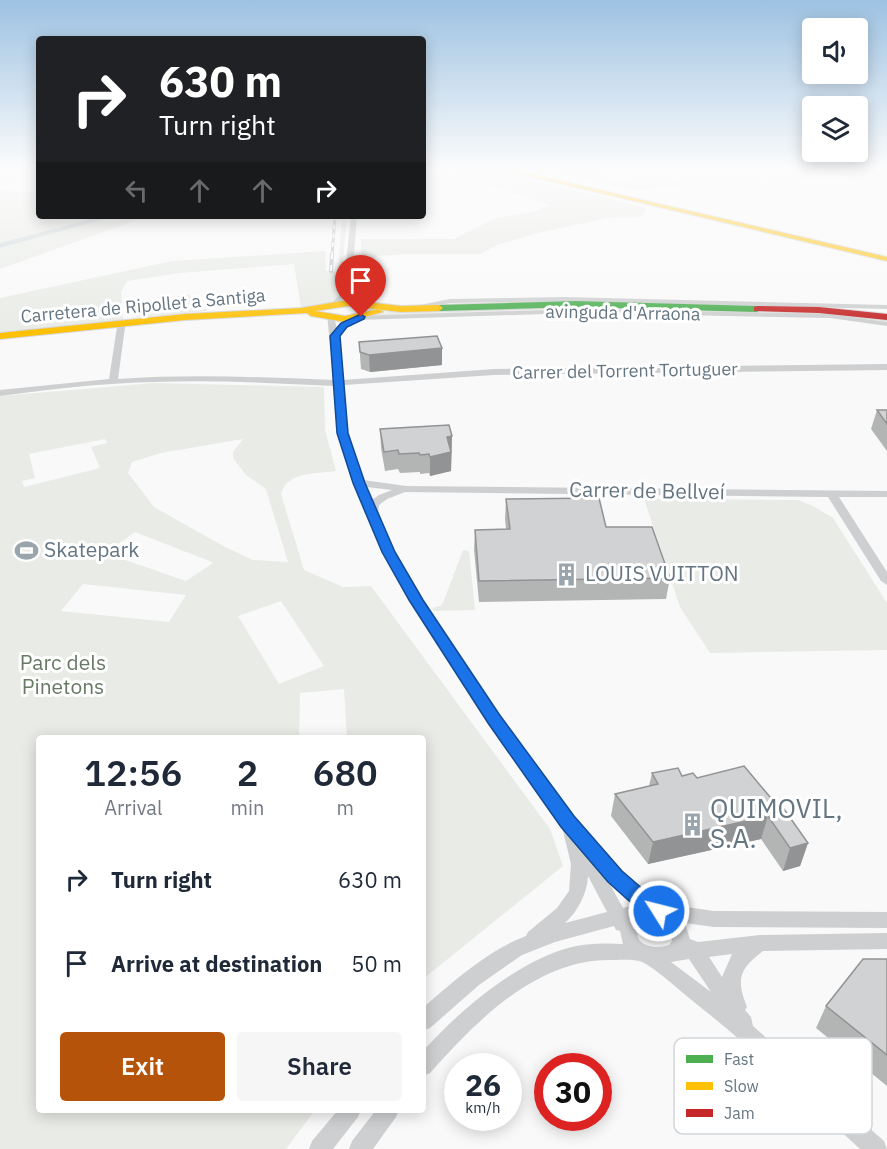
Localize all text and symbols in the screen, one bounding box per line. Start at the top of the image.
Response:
map controls [802,18,868,162]
button: sound [802,18,868,84]
text: 630 m [159,54,282,109]
icon: right [60,60,138,138]
button: layers [802,96,868,162]
text: Turn right [159,107,276,142]
icon: left [120,174,153,207]
icon: ahead [183,174,216,207]
icon: ahead [246,174,279,207]
icon: right [309,174,342,207]
pin [335,255,386,317]
icon: arrive [344,264,377,297]
street label: Carretera de Ripollet a Santiga [20,283,267,328]
street label: avinguda d'Arraona [545,300,701,325]
street label: Carrer del Torrent Tortuguer [512,357,738,384]
street label: Carrer de Bellveí [569,475,725,505]
place label: Skatepark [44,535,139,563]
sports icon: Skatepark [13,537,39,563]
place label: LOUIS VUITTON [585,559,739,587]
building icon: LOUIS VUITTON [554,561,580,587]
park label: Parc dels Pinetons [20,648,106,700]
text: 12:56 [84,749,182,796]
text: 2 [237,749,258,796]
text: 680 [313,749,378,796]
place label: QUIMOVIL, S.A. [710,791,843,855]
text: Arrival [104,794,162,821]
text: min [231,794,264,821]
text: m [336,794,354,821]
building icon: QUIMOVIL, S.A. [679,811,705,837]
icon: right [60,863,93,896]
text: Turn right [111,865,212,894]
text: 630 m [338,865,402,894]
position arrow [627,879,691,943]
icon: arrive [60,947,93,980]
text: Arrive at destination [111,949,322,978]
text: 50 m [351,949,402,978]
button: Exit [60,1032,225,1101]
button: Share [237,1032,402,1101]
legend [674,1038,872,1134]
text: Fast [724,1049,754,1069]
speed limit sign: 30 [534,1053,612,1131]
text: 26 [465,1065,501,1104]
text: Slow [724,1076,759,1096]
text: km/h [465,1098,501,1117]
text: Jam [724,1103,755,1123]

